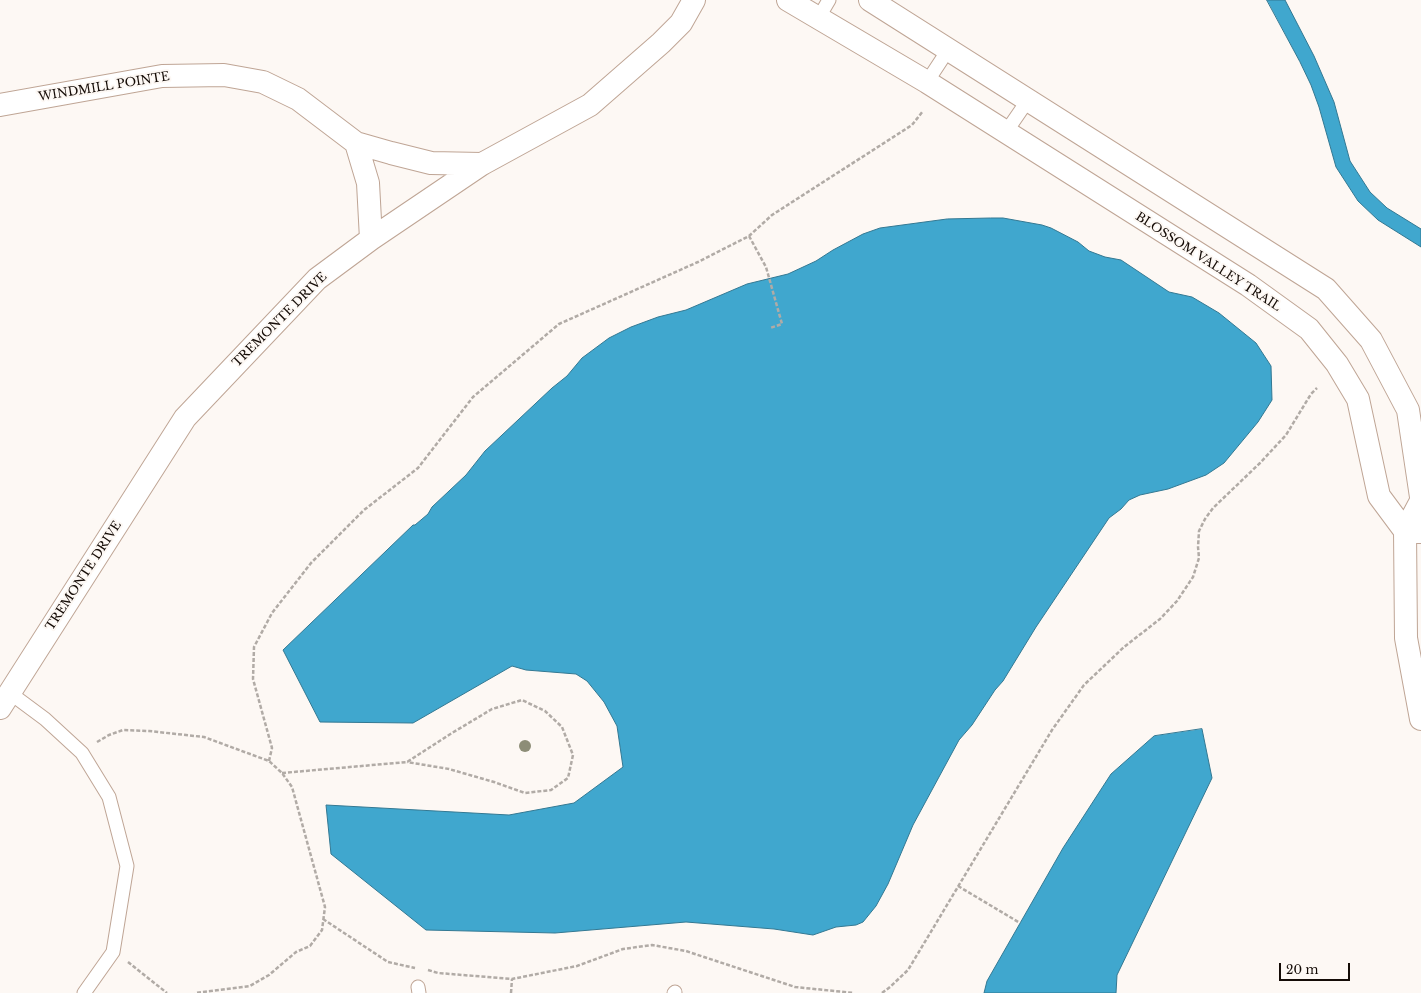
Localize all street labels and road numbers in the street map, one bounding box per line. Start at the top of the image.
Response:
street label: WINDMILL POINTE [37,69,171,105]
street label: BLOSSOM VALLEY TRAIL [1133,210,1283,314]
street label: TREMONTE DRIVE [230,270,330,370]
street label: TREMONTE DRIVE [43,519,125,633]

